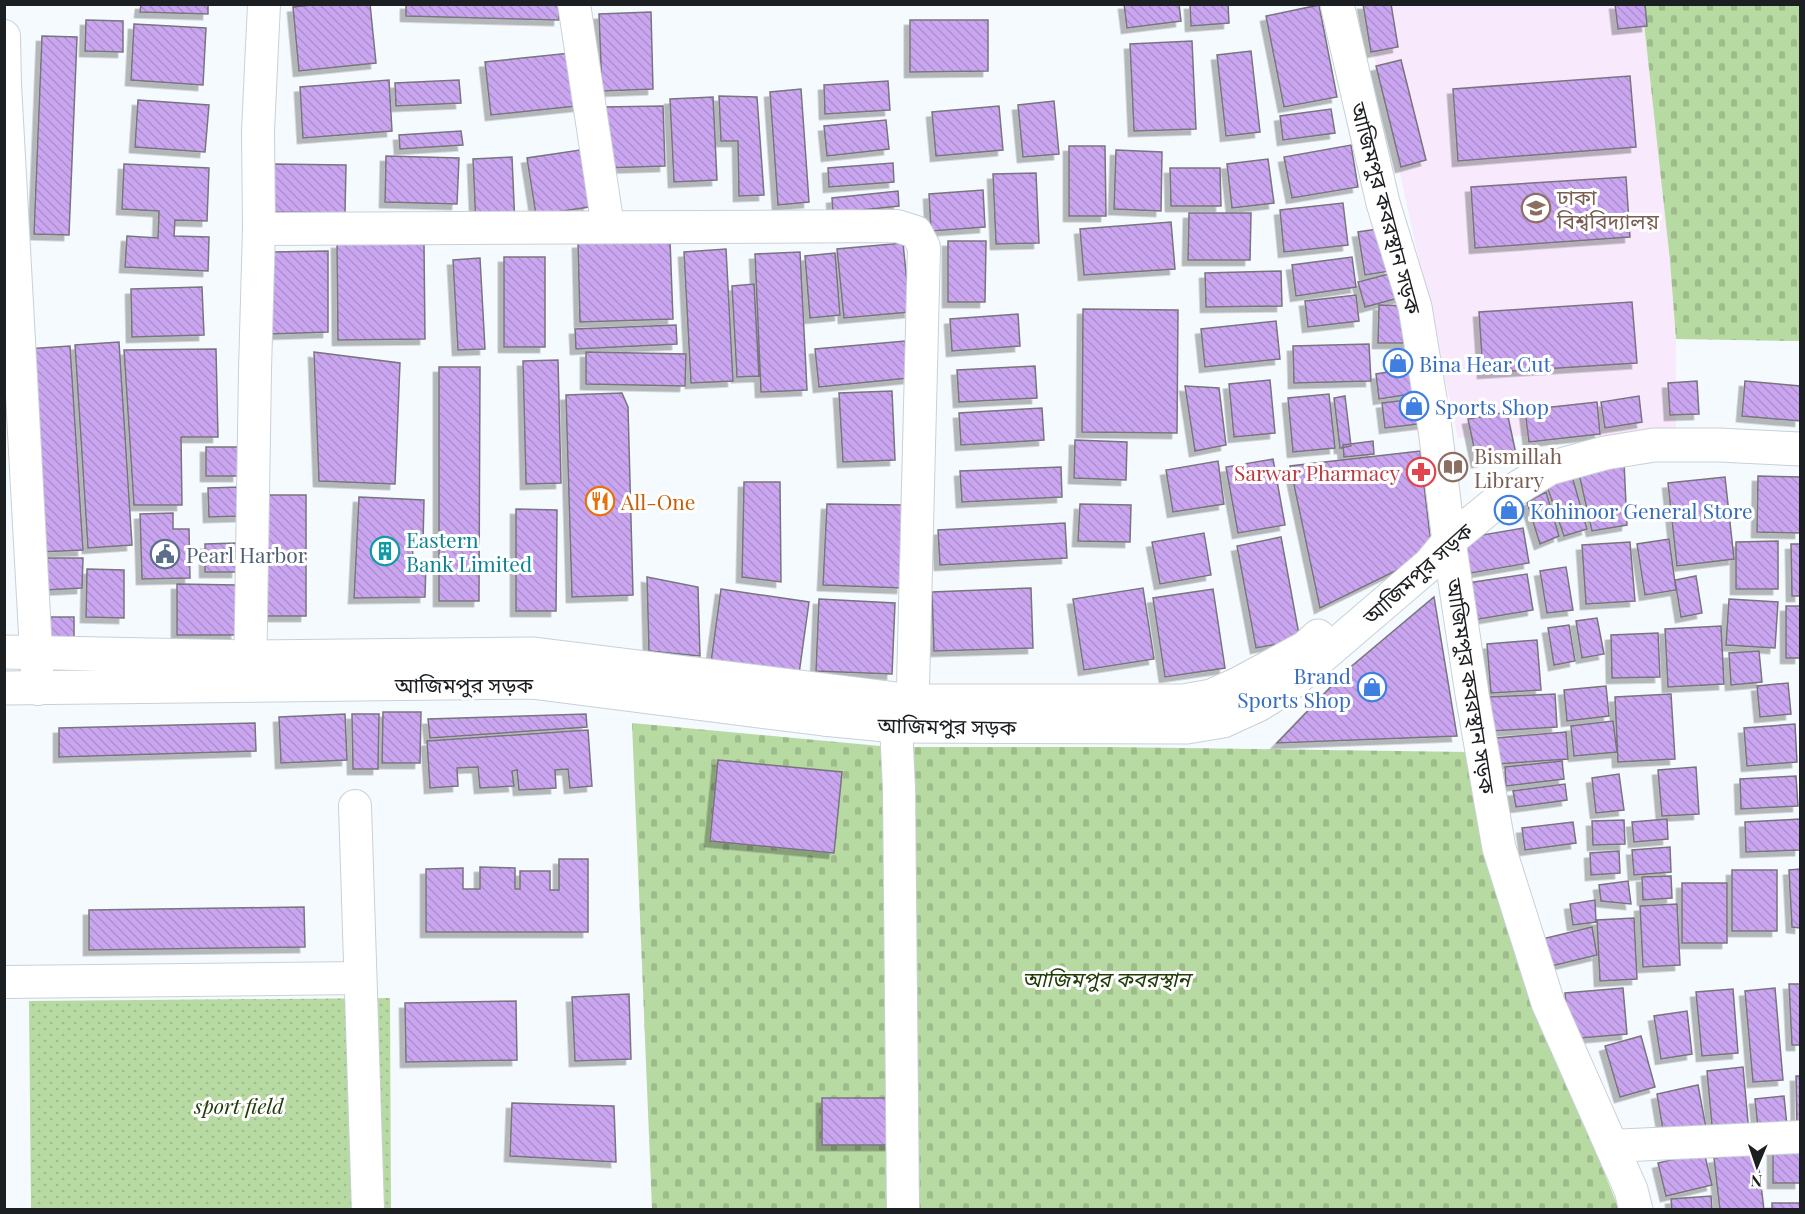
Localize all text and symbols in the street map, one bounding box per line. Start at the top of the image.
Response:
street label: আজিমপুর কবরস্থান সড়ক [1345,98,1429,318]
place label: ঢাকা বিশ্ববিদ্যালয় [1556,182,1660,234]
school or university icon: ঢাকা বিশ্ববিদ্যালয় [1520,192,1552,224]
shop icon: Bina Hear Cut [1382,347,1414,379]
place label: Bina Hear Cut [1419,349,1551,377]
shop icon: Sports Shop [1398,390,1430,422]
place label: Sports Shop [1435,392,1549,420]
place label: Bismillah Library [1474,441,1563,493]
library icon: Bismillah Library [1437,451,1469,483]
pharmacy icon: Sarwar Pharmacy [1405,456,1437,488]
place label: Sarwar Pharmacy [1234,458,1400,486]
restaurant icon: All-One [584,485,616,517]
place label: All-One [620,487,695,515]
shop icon: Kohinoor General Store [1493,494,1525,526]
place label: Kohinoor General Store [1530,496,1753,524]
street label: আজিমপুর সড়ক [1355,516,1479,630]
place label: Eastern Bank Limited [406,525,532,577]
building icon: Eastern Bank Limited [369,535,401,567]
public building icon: Pearl Harbor [149,538,181,570]
place label: Pearl Harbor [186,540,308,568]
street label: আজিমপুর কবরস্থান সড়ক [1441,575,1503,797]
place label: Brand Sports Shop [1237,661,1351,713]
street label: আজিমপুর সড়ক [394,670,534,698]
shop icon: Brand Sports Shop [1356,671,1388,703]
street label: আজিমপুর সড়ক [876,710,1018,740]
park label: আজিমপুর কবরস্থান [1022,964,1194,992]
park label: sport field [193,1091,284,1119]
north arrow [1727,1136,1787,1196]
text: N [1750,1171,1763,1192]

